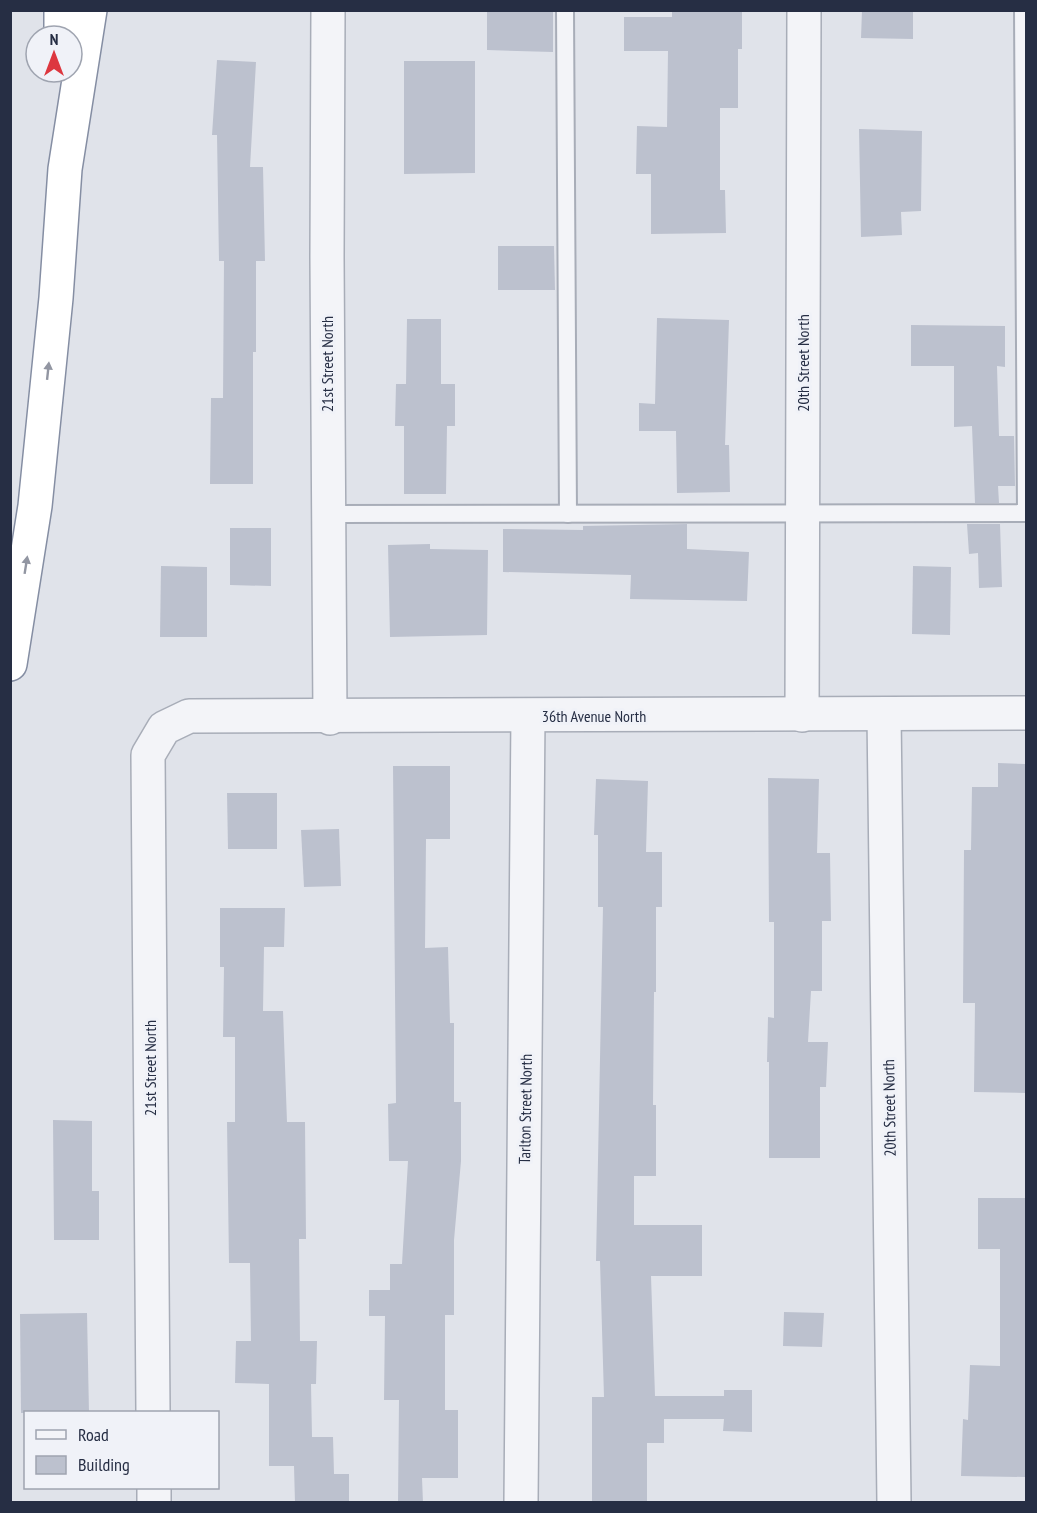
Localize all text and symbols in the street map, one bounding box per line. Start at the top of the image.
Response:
north arrow [24,24,84,84]
text: N [50,29,58,49]
street label: 20th Street North [793,314,813,412]
street label: 21st Street North [317,316,337,412]
one-way arrow [43,362,53,381]
one-way arrow [21,555,30,574]
street label: 36th Avenue North [542,706,646,726]
street label: 21st Street North [140,1020,160,1116]
street label: Tarlton Street North [514,1054,536,1164]
street label: 20th Street North [878,1059,900,1157]
legend [24,1411,219,1489]
text: Road [78,1423,109,1446]
text: Building [78,1453,130,1476]

